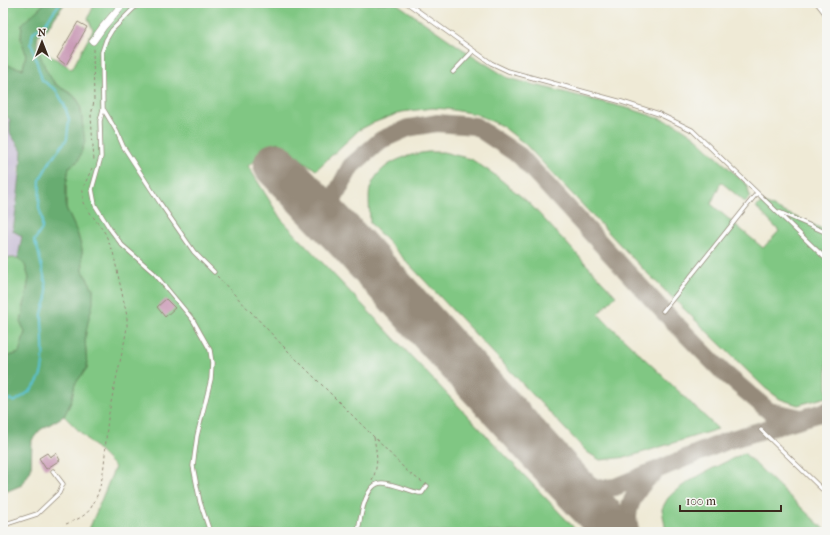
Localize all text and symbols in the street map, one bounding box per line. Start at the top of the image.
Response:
north arrow [22,22,62,62]
text: N [38,26,47,39]
scale bar [680,487,781,513]
text: 100 m [686,494,716,508]

